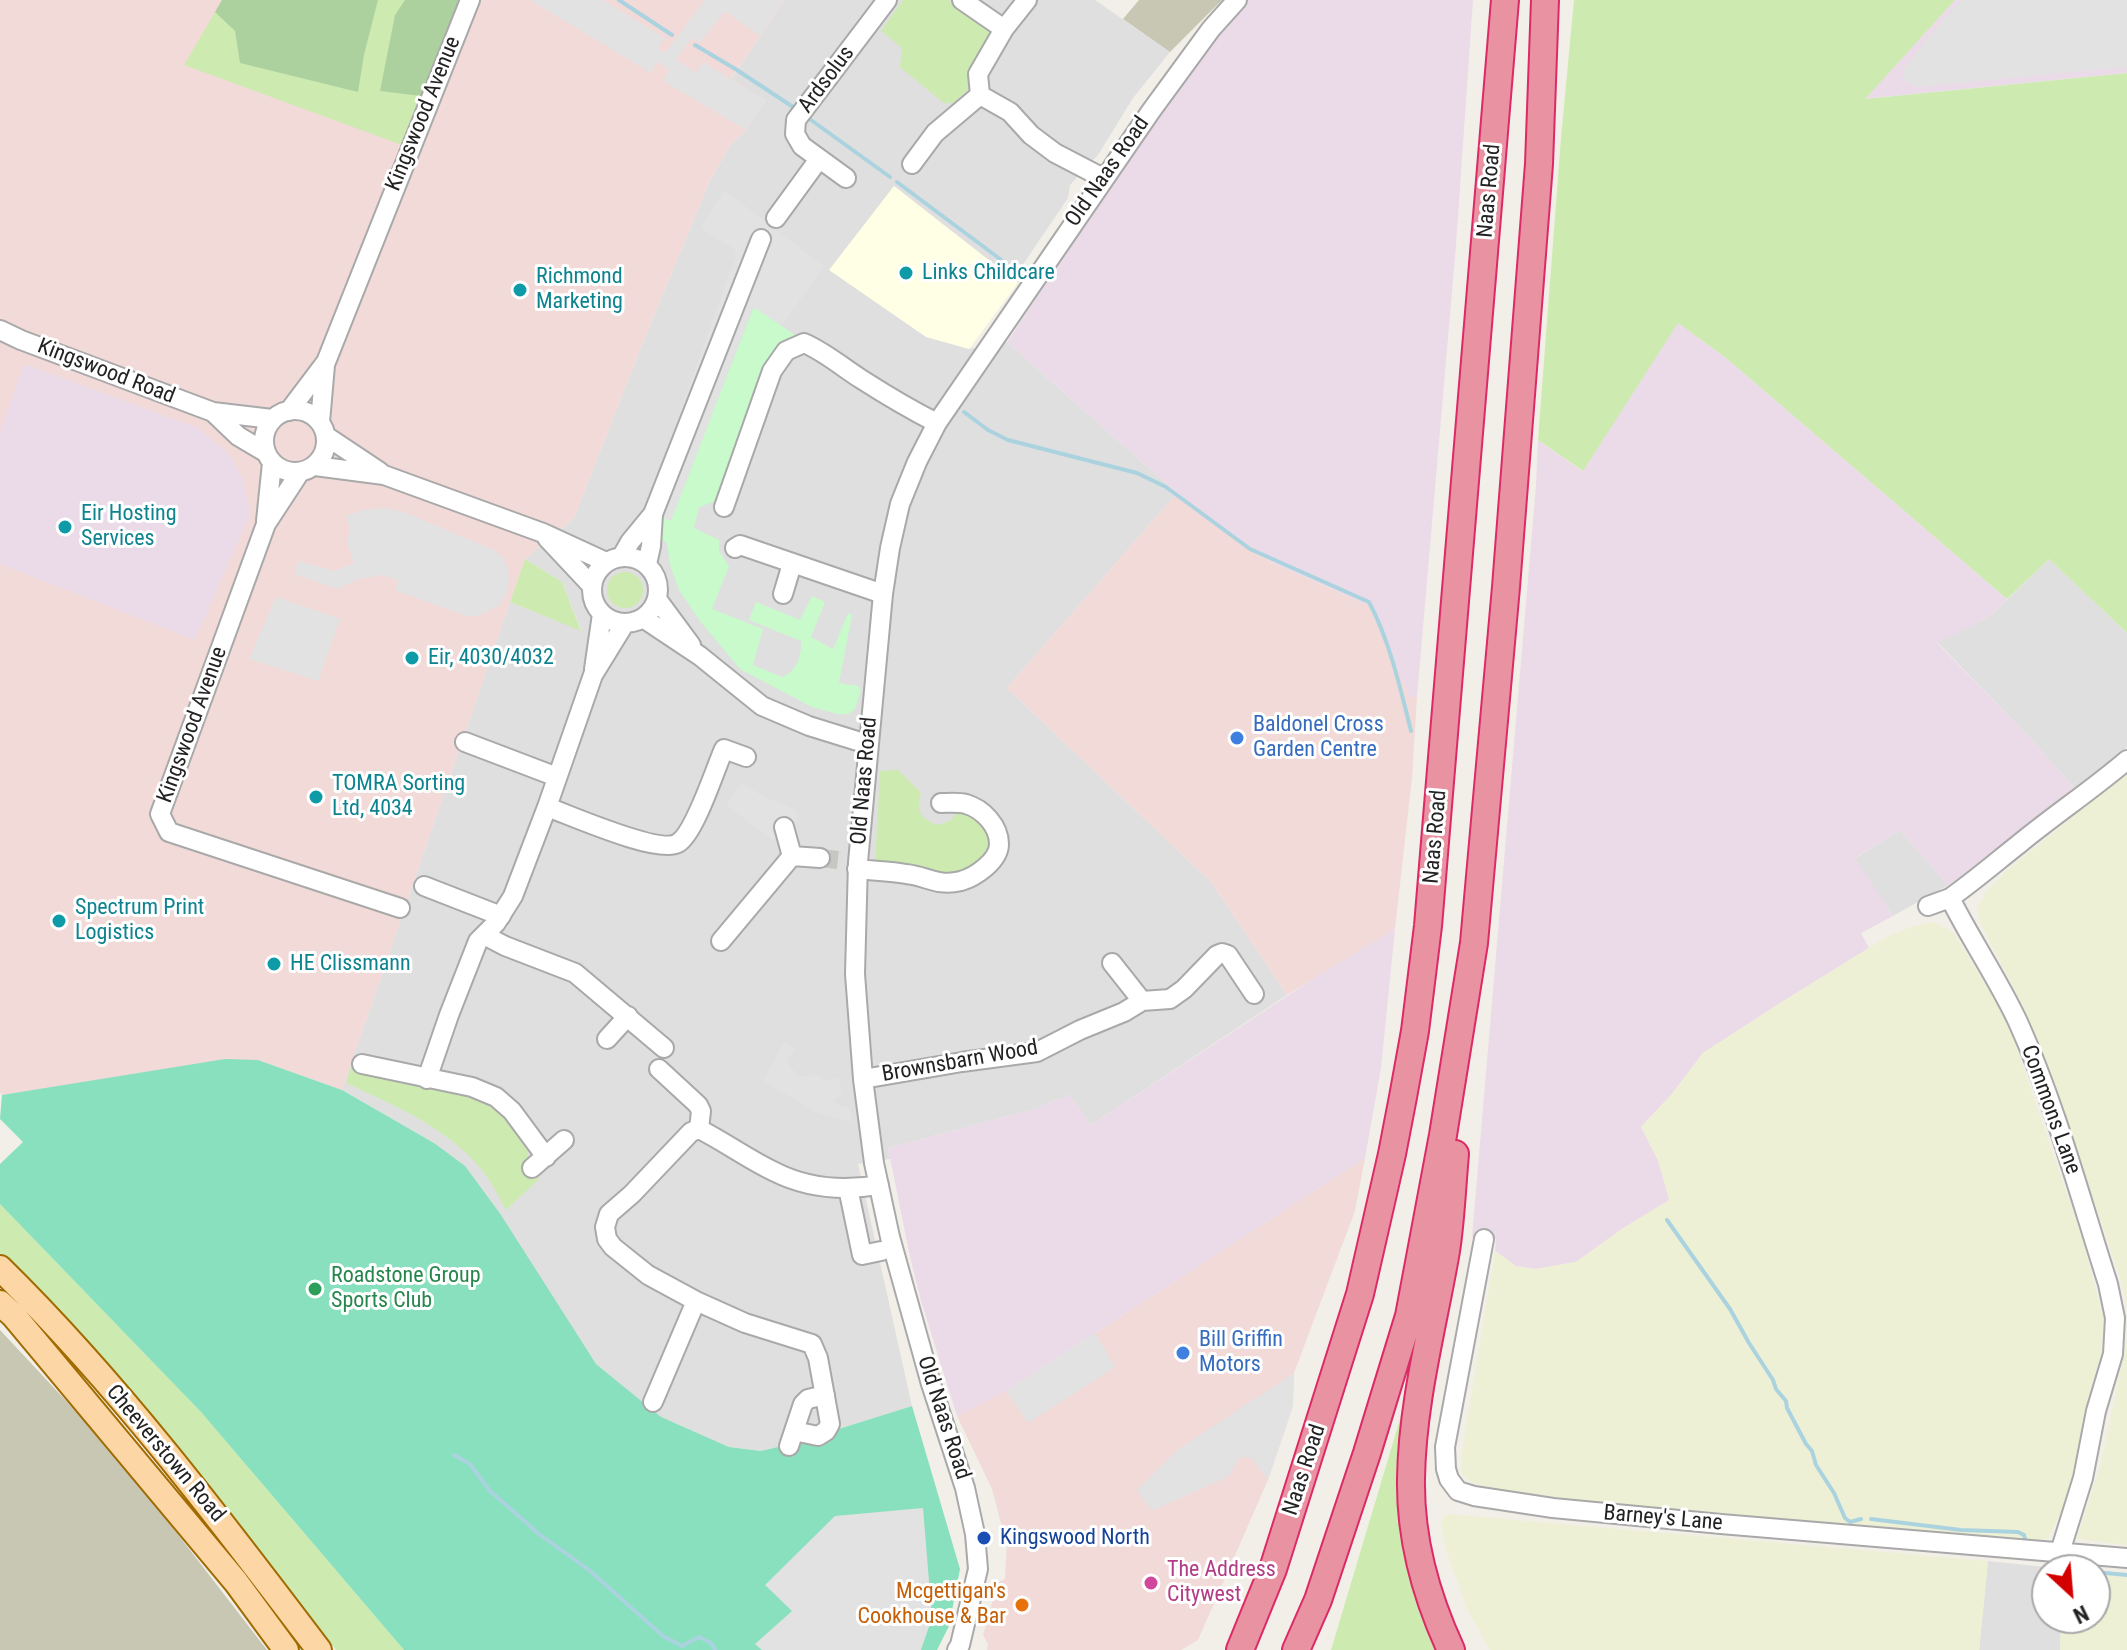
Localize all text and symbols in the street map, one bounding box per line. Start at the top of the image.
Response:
street label: Kingswood Avenue [381,33,467,195]
street label: Ardsolus [793,41,861,119]
street label: Old Naas Road [1060,112,1156,232]
street label: Naas Road [1473,143,1507,239]
place label: Links Childcare [922,260,1055,286]
place label: Richmond Marketing [536,264,623,316]
marker: Links Childcare [897,264,915,282]
marker: Richmond Marketing [511,281,529,299]
street label: Kingswood Road [34,334,178,410]
place label: Eir Hosting Services [81,501,177,552]
marker: Eir Hosting Services [56,518,74,536]
street label: Kingswood Avenue [153,643,233,807]
place label: Eir, 4030/4032 [428,645,554,671]
marker: Eir, 4030/4032 [403,649,421,667]
place label: Baldonel Cross Garden Centre [1253,712,1384,764]
street label: Old Naas Road [846,716,884,846]
marker: Baldonel Cross Garden Centre [1228,729,1246,747]
place label: TOMRA Sorting Ltd, 4034 [332,771,465,822]
marker: TOMRA Sorting Ltd, 4034 [307,788,325,806]
street label: Naas Road [1419,789,1453,885]
place label: Spectrum Print Logistics [75,895,204,946]
marker: Spectrum Print Logistics [50,912,68,930]
place label: HE Clissmann [290,951,411,977]
marker: HE Clissmann [265,955,283,973]
street label: Brownsbarn Wood [880,1035,1040,1089]
street label: Commons Lane [2014,1042,2086,1178]
place label: Roadstone Group Sports Club [331,1263,481,1314]
marker: Roadstone Group Sports Club [306,1280,324,1298]
place label: Bill Griffin Motors [1199,1327,1283,1378]
marker: Bill Griffin Motors [1174,1344,1192,1362]
street label: Old Naas Road [911,1353,975,1483]
street label: Cheeverstown Road [100,1380,230,1528]
street label: Naas Road [1278,1421,1332,1519]
street label: Barney's Lane [1602,1501,1724,1537]
place label: Kingswood North [1000,1525,1150,1551]
marker: Kingswood North [975,1529,993,1547]
north arrow [2031,1554,2111,1634]
place label: The Address Citywest [1167,1557,1276,1608]
marker: The Address Citywest [1142,1574,1160,1592]
place label: Mcgettigan's Cookhouse & Bar [858,1579,1006,1630]
marker: Mcgettigan's Cookhouse & Bar [1013,1596,1031,1614]
text: N [2069,1600,2092,1628]

